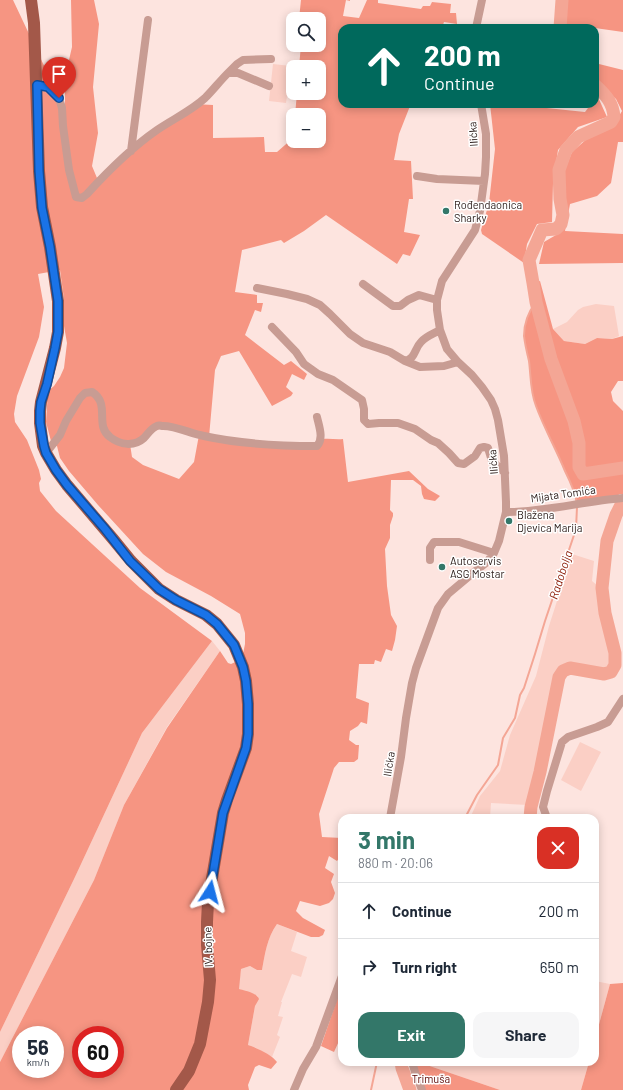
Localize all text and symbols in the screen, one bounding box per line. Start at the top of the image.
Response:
map controls [286,12,326,148]
button: search [286,12,326,52]
text: 200 m [424,38,501,72]
icon: ahead [358,40,410,92]
pin [42,57,76,98]
button: + [286,60,326,100]
icon: arrive [48,63,70,85]
text: Continue [424,72,495,94]
button: − [286,108,326,148]
street label: Ilićka [465,121,480,147]
place label: Rođendaonica Sharky [454,198,522,224]
marker: Rođendaonica Sharky [441,206,451,216]
street label: Ilićka [485,449,500,475]
street label: Mijata Tomića [530,483,596,504]
place label: Blažena Djevica Marija [517,508,582,534]
marker: Blažena Djevica Marija [504,516,514,526]
water label: Radobolja [546,548,575,601]
place label: Autoservis ASG Mostar [450,554,504,580]
marker: Autoservis ASG Mostar [437,562,447,572]
street label: Ilićka [380,751,397,777]
text: 3 min [358,825,415,854]
button: close [537,827,579,869]
text: 880 m · 20:06 [358,855,433,871]
position arrow [189,871,231,913]
icon: ahead [358,900,380,922]
text: Continue [392,902,452,920]
text: 200 m [539,902,579,920]
street label: IV. bojne [200,927,215,967]
icon: right [358,956,380,978]
text: Turn right [392,958,457,976]
text: 650 m [540,958,579,976]
button: Exit [358,1012,465,1058]
button: Share [473,1012,579,1058]
speed limit sign: 60 [72,1026,124,1078]
text: 56 [27,1035,49,1059]
text: km/h [27,1056,49,1068]
park label: Trimuša [412,1072,450,1085]

